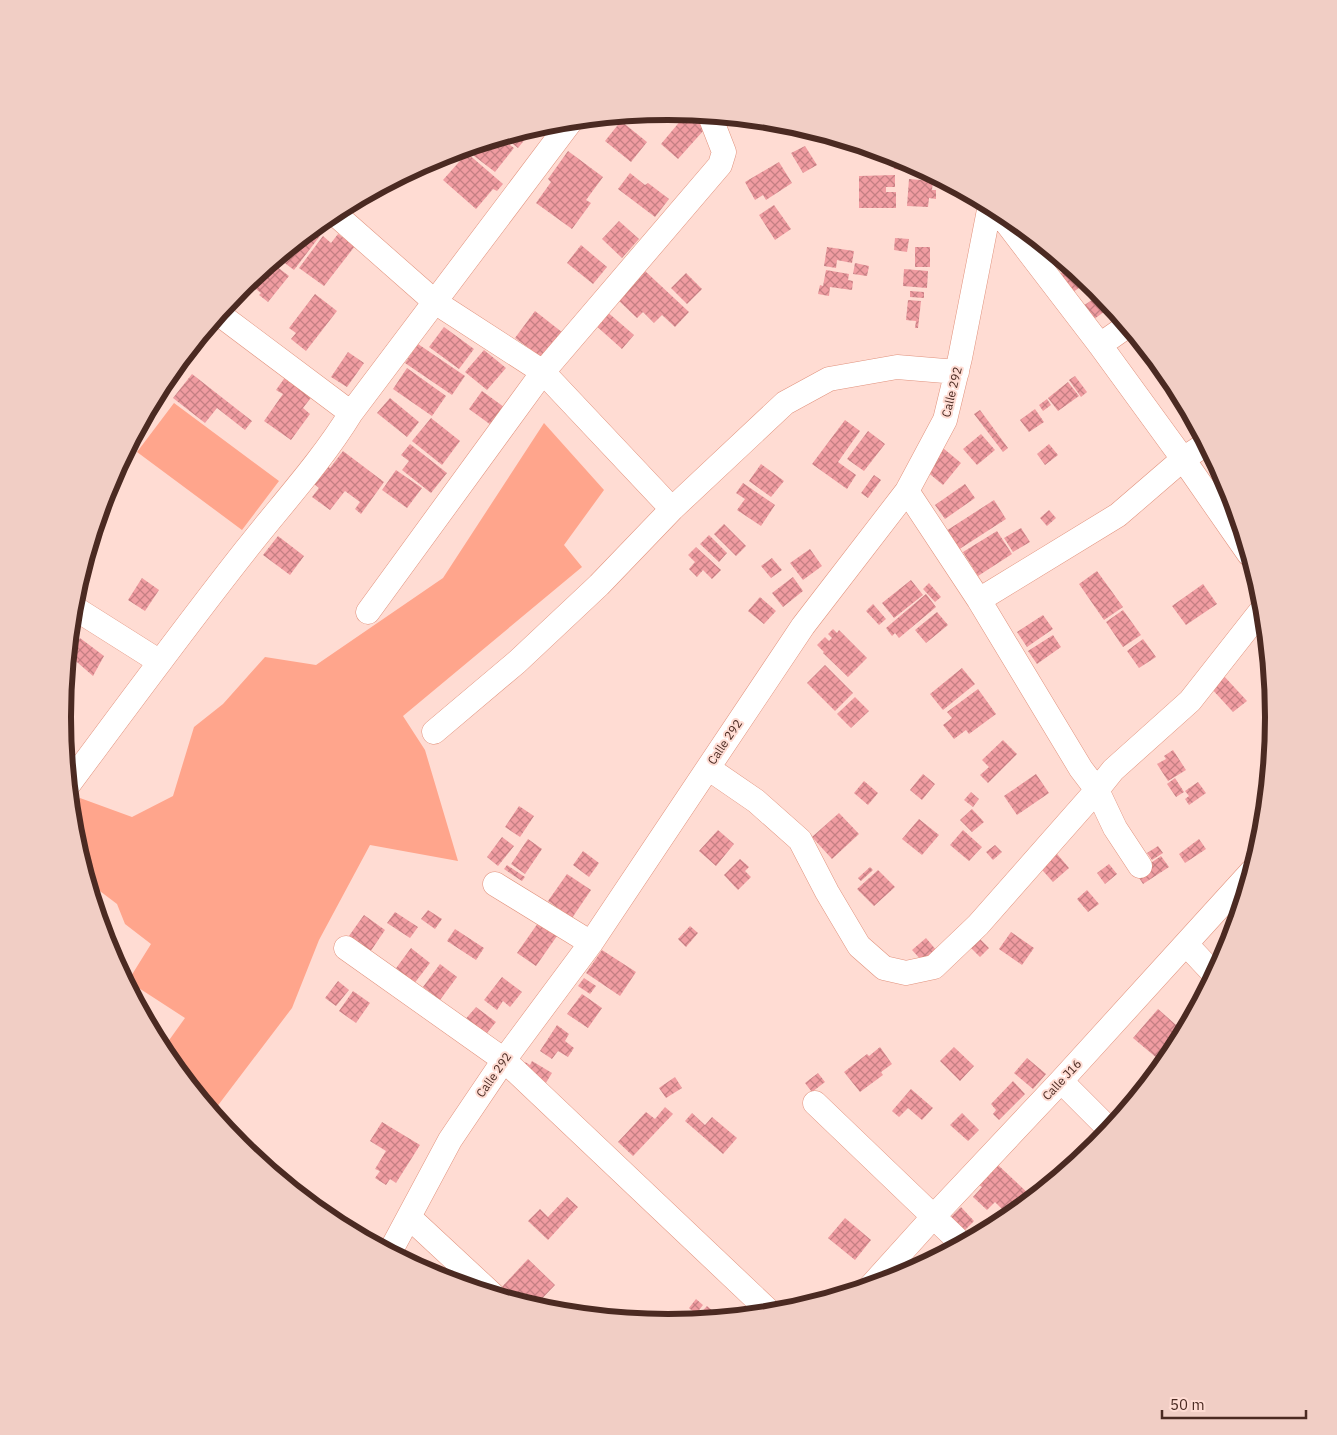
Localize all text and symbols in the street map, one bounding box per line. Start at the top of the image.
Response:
street label: Calle 292 [938,365,965,419]
street label: Calle 292 [704,716,745,767]
street label: Calle 292 [473,1049,514,1100]
street label: Calle J16 [1039,1056,1084,1103]
scale bar [1162,1388,1306,1420]
text: 50 m [1170,1395,1205,1414]

